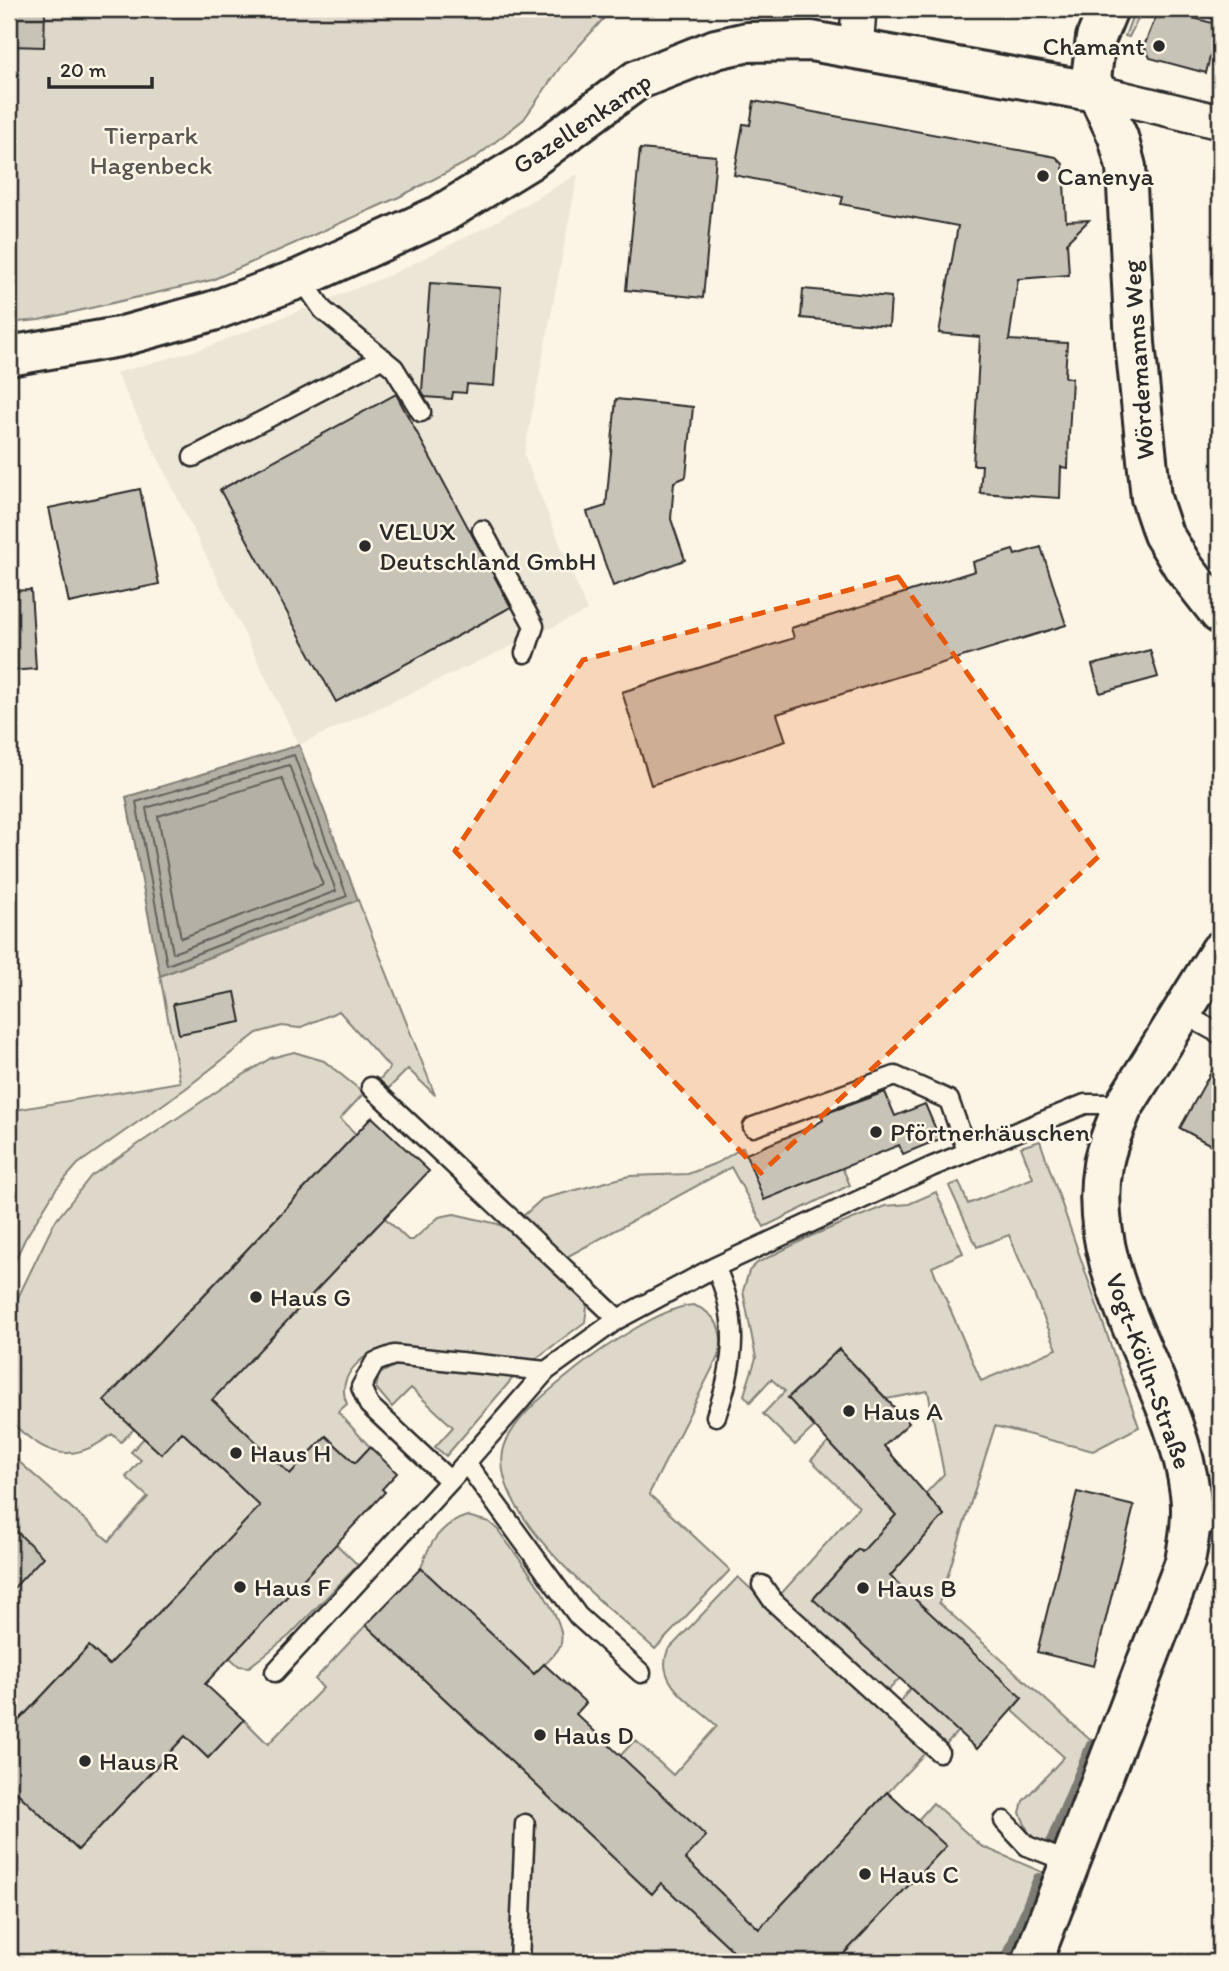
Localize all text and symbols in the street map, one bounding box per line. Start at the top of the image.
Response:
place label: Chamant [1043,30,1145,62]
marker: Chamant [1151,38,1167,54]
scale bar [49,46,152,90]
text: 20 m [60,57,107,82]
street label: Gazellenkamp [507,65,657,181]
park label: Tierpark Hagenbeck [90,119,212,181]
place label: Canenya [1057,160,1154,192]
marker: Canenya [1035,168,1051,184]
street label: Wördemanns Weg [1115,258,1161,461]
place label: VELUX Deutschland GmbH [379,515,597,577]
marker: VELUX Deutschland GmbH [357,538,373,554]
place label: Pförtnerhäuschen [890,1116,1090,1148]
marker: Pförtnerhäuschen [868,1124,884,1140]
street label: Vogt-Kölln-Straße [1099,1269,1199,1473]
place label: Haus G [270,1281,351,1313]
marker: Haus G [248,1289,264,1305]
place label: Haus A [863,1395,943,1427]
marker: Haus A [841,1403,857,1419]
place label: Haus H [250,1437,331,1469]
marker: Haus H [228,1445,244,1461]
place label: Haus F [254,1571,331,1603]
place label: Haus B [877,1572,957,1604]
marker: Haus F [232,1579,248,1595]
marker: Haus B [855,1580,871,1596]
place label: Haus D [554,1719,634,1751]
marker: Haus D [532,1727,548,1743]
place label: Haus R [99,1745,178,1777]
marker: Haus R [77,1753,93,1769]
place label: Haus C [879,1858,959,1890]
marker: Haus C [857,1866,873,1882]

